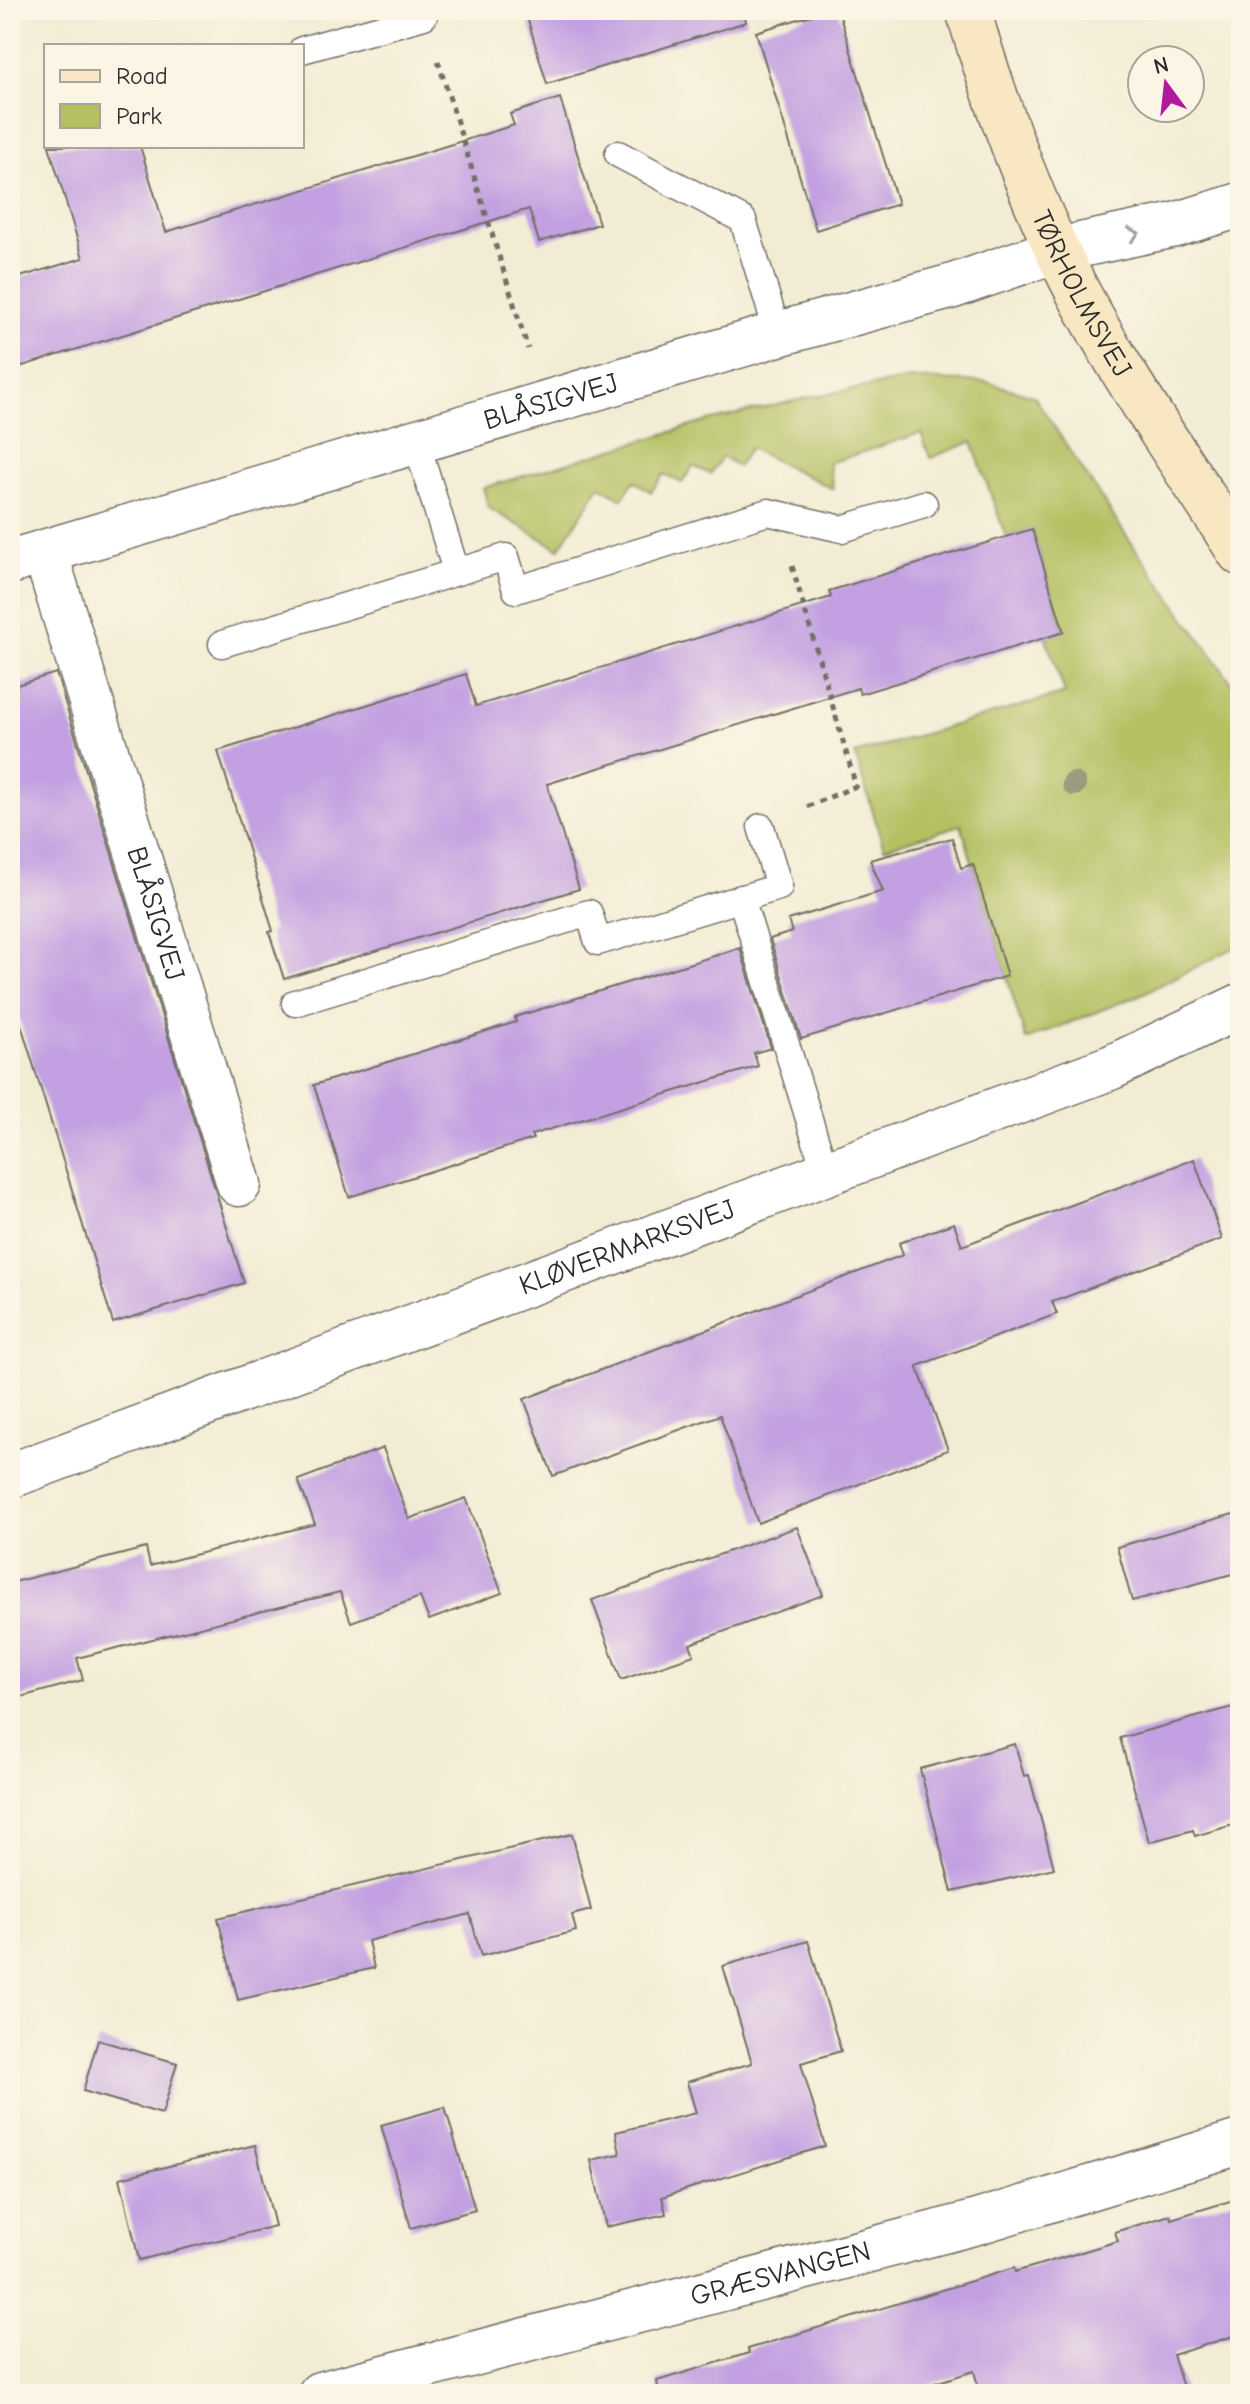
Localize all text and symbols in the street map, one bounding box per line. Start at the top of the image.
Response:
legend [44,44,304,148]
north arrow [1126,44,1206,124]
text: N [1151,51,1171,80]
text: Road [116,62,168,90]
text: Park [116,102,162,130]
street label: TØRHOLMSVEJ [1025,205,1138,382]
one-way arrow [1126,226,1140,243]
street label: BLÅSIGVEJ [480,366,621,436]
street label: BLÅSIGVEJ [120,843,191,984]
street label: KLØVERMARKSVEJ [515,1193,739,1302]
street label: GRÆSVANGEN [687,2235,874,2312]

